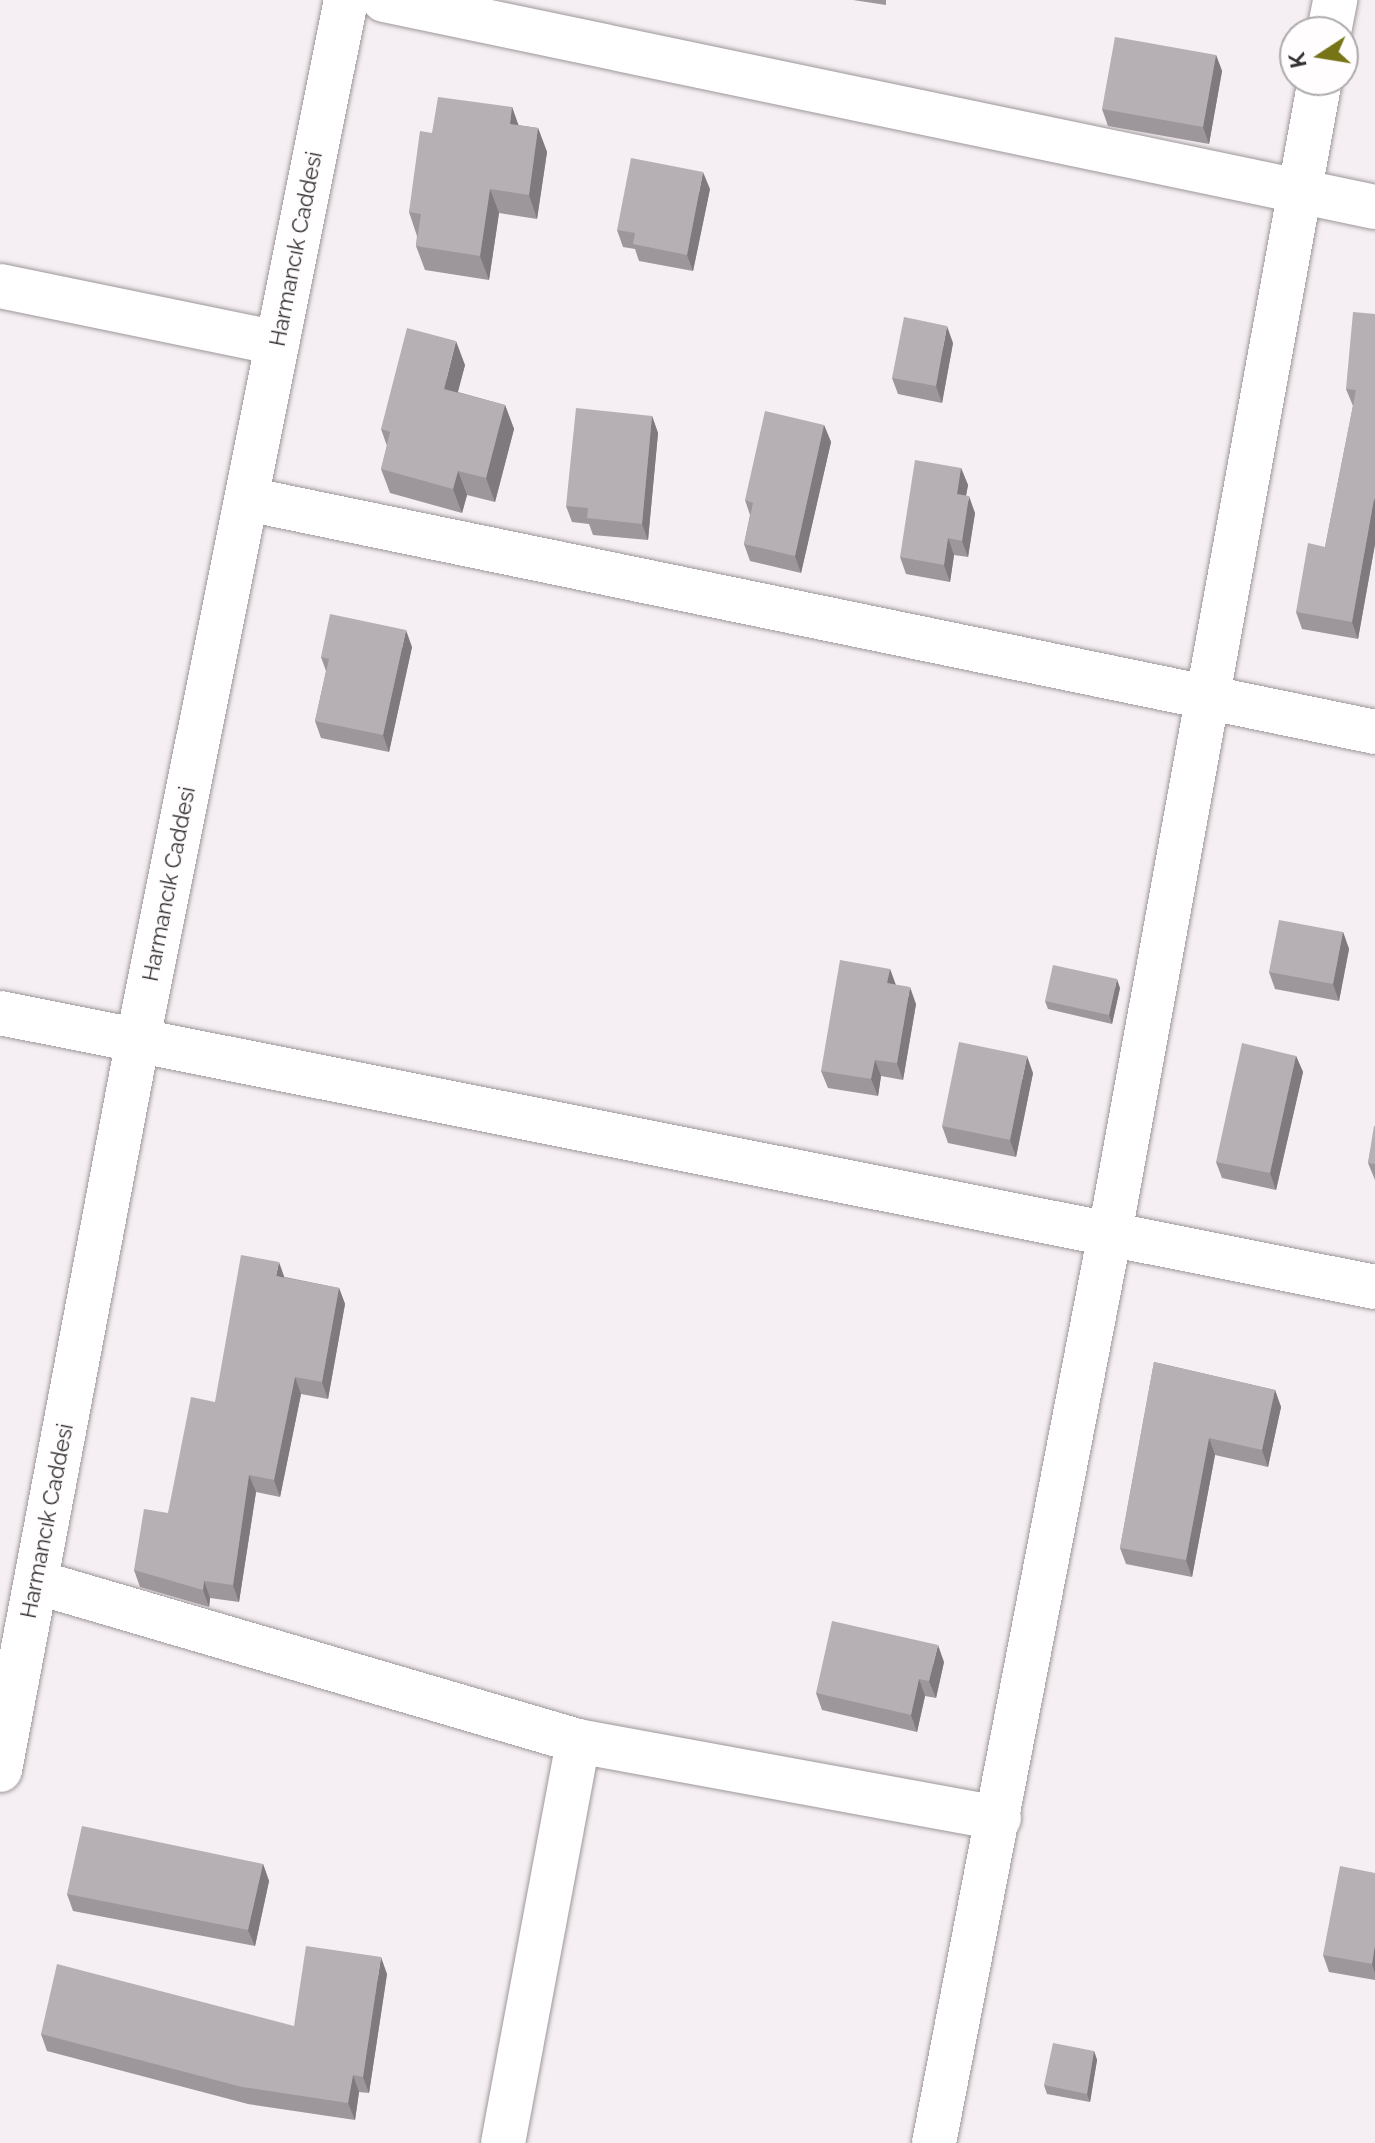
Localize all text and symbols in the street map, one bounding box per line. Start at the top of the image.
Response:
north arrow [1279,16,1359,96]
text: K [1283,51,1312,70]
street label: Harmancık Caddesi [264,149,328,349]
street label: Harmancık Caddesi [137,784,201,984]
street label: Harmancık Caddesi [15,1421,79,1621]

